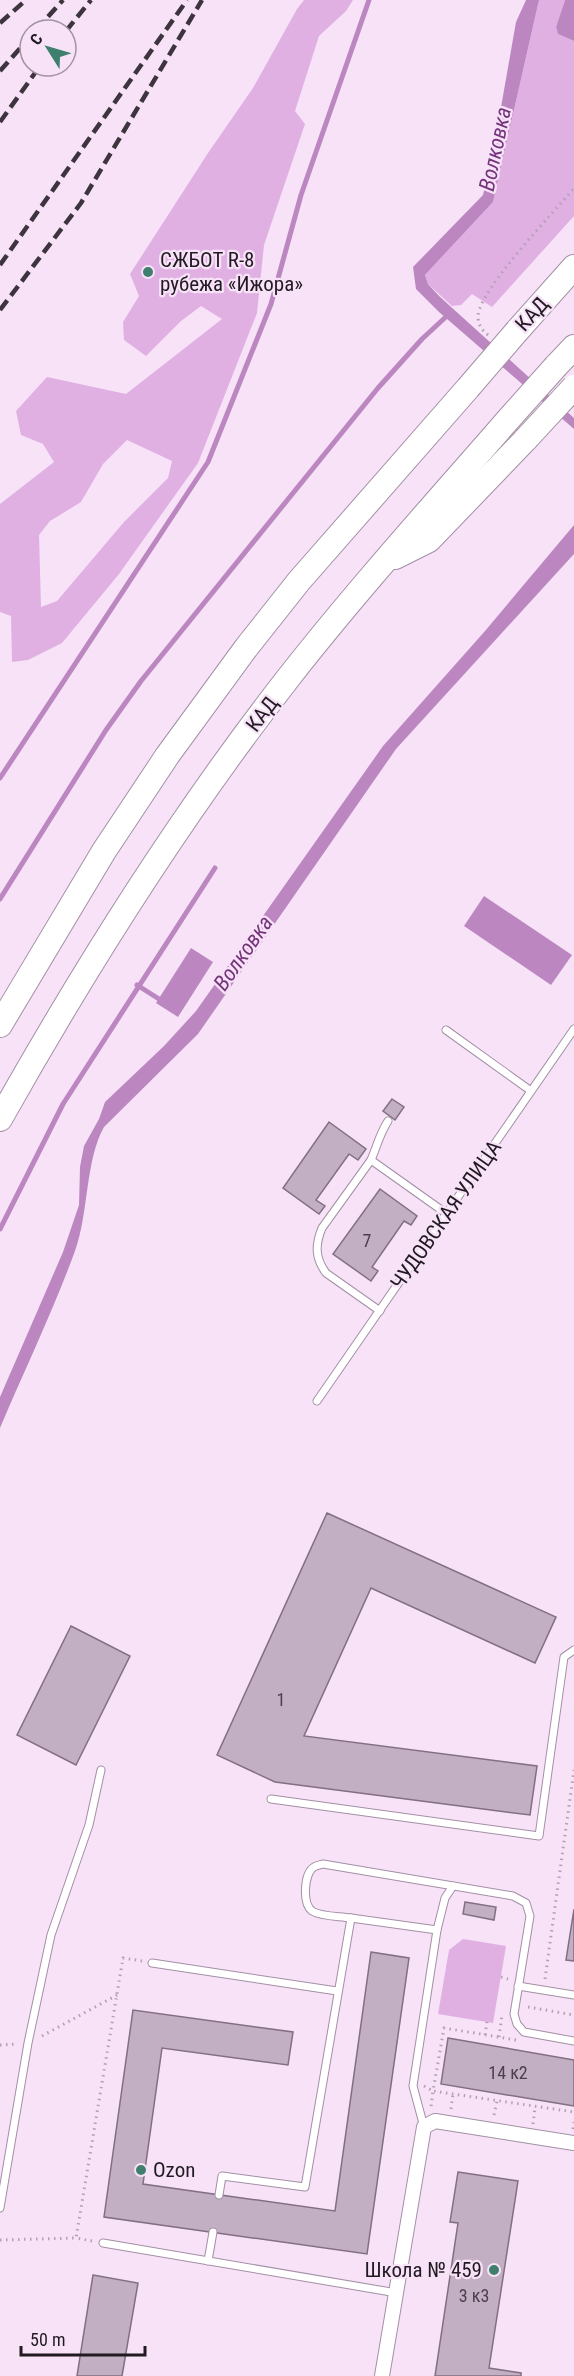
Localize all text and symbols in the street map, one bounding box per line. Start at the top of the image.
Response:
north arrow [18,18,78,78]
text: С [26,30,47,49]
water label: Волковка [474,105,516,193]
place label: СЖБОТ R-8 рубежа «Ижора» [160,248,303,296]
marker: СЖБОТ R-8 рубежа «Ижора» [141,265,155,279]
street label: КАД [510,292,554,336]
street label: КАД [241,692,283,736]
water label: Волковка [208,911,278,995]
street label: ЧУДОВСКАЯ УЛИЦА [386,1136,506,1294]
house number: 7 [363,1230,372,1251]
house number: 1 [277,1689,285,1710]
house number: 14 к2 [488,2062,528,2083]
place label: Ozon [153,2158,195,2182]
marker: Ozon [134,2163,148,2177]
place label: Школа № 459 [365,2258,482,2282]
marker: Школа № 459 [487,2263,501,2277]
house number: 3 к3 [459,2285,489,2306]
scale bar [21,2319,146,2357]
text: 50 m [30,2329,65,2350]

